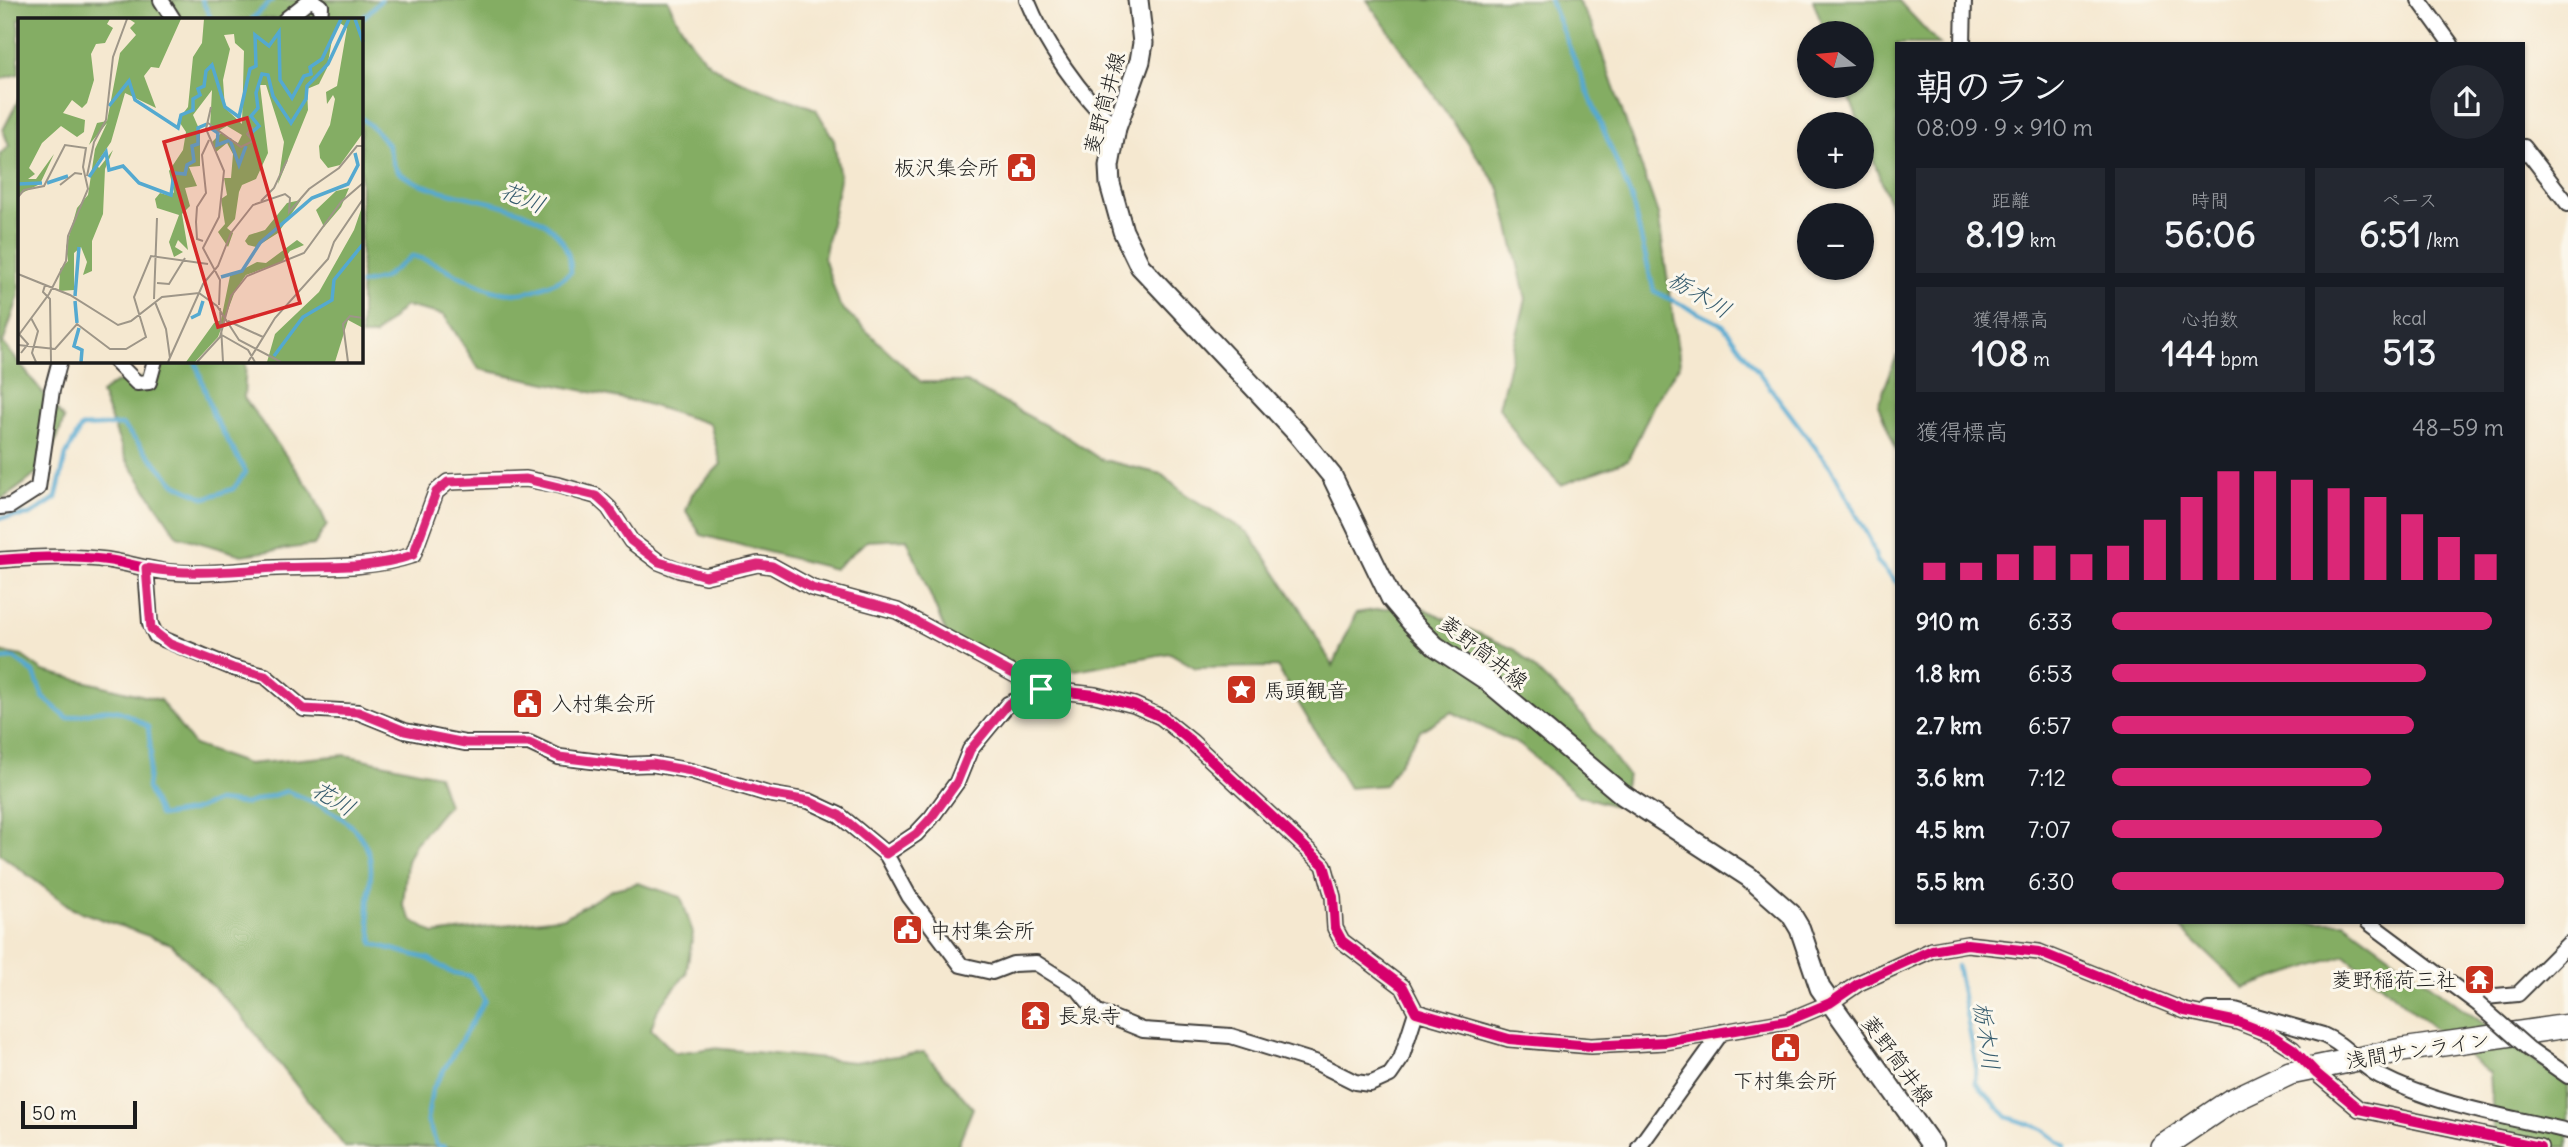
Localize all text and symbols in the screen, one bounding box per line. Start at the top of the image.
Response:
inset map [18,18,362,362]
north arrow [1797,21,1874,98]
map controls [1797,21,1874,280]
street label: 菱野筒井線 [1077,49,1131,157]
text: 朝のラン [1916,63,2068,110]
button: share [2430,65,2504,139]
button: + [1797,112,1874,189]
text: 08:09 · 9 × 910 m [1916,113,2093,142]
public building icon: 板沢集会所 [1005,150,1039,184]
place label: 板沢集会所 [894,154,999,181]
water label: 花川 [496,175,550,219]
text: 距離 [1992,188,2030,212]
text: 時間 [2191,188,2229,212]
text: ペース [2381,188,2437,212]
button: − [1797,203,1874,280]
text: 8.19 [1965,212,2025,256]
text: 56:06 [2164,212,2256,256]
text: 6:51 [2359,212,2422,256]
text: km [2025,228,2056,252]
text: /km [2422,228,2459,252]
water label: 栃木川 [1663,264,1737,324]
text: kcal [2392,306,2426,330]
text: 獲得標高 [1973,307,2049,331]
text: 心拍数 [2181,307,2239,331]
text: 513 [2382,330,2436,374]
text: 108 [1972,331,2029,375]
text: 144 [2162,331,2216,375]
text: m [2029,347,2050,371]
text: bpm [2216,347,2258,371]
text: 48–59 m [2412,413,2504,442]
text: 獲得標高 [1916,417,2008,446]
text: 910 m [1916,607,1979,636]
text: 6:33 [2028,607,2073,636]
street label: 菱野筒井線 [1434,609,1534,695]
pin [1011,659,1071,719]
text: 1.8 km [1916,659,1981,688]
text: 6:53 [2028,659,2073,688]
icon: arrive [1022,670,1060,708]
place icon: 馬頭観音 [1224,673,1258,707]
place label: 馬頭観音 [1264,677,1348,704]
public building icon: 入村集会所 [511,686,545,720]
place label: 入村集会所 [551,690,656,717]
text: 2.7 km [1916,711,1982,740]
text: 6:57 [2028,711,2071,740]
text: 3.6 km [1916,763,1984,792]
text: 7:12 [2028,763,2066,792]
water label: 花川 [307,774,361,822]
text: 4.5 km [1916,815,1985,844]
text: 7:07 [2028,815,2071,844]
text: 5.5 km [1916,867,1985,896]
text: 6:30 [2028,867,2075,896]
public building icon: 中村集会所 [890,913,924,947]
place label: 中村集会所 [930,917,1035,944]
temple icon: 菱野稲荷三社 [2463,962,2497,996]
place label: 菱野稲荷三社 [2331,966,2457,993]
temple icon: 長泉寺 [1018,998,1052,1032]
water label: 栃木川 [1968,1000,2006,1072]
place label: 長泉寺 [1058,1002,1121,1029]
street label: 菱野筒井線 [1856,1010,1940,1110]
street label: 浅間サンライン [2344,1025,2492,1075]
public building icon: 下村集会所 [1768,1031,1802,1065]
place label: 下村集会所 [1733,1067,1838,1094]
scale bar [21,1098,136,1130]
text: 50 m [32,1101,77,1125]

